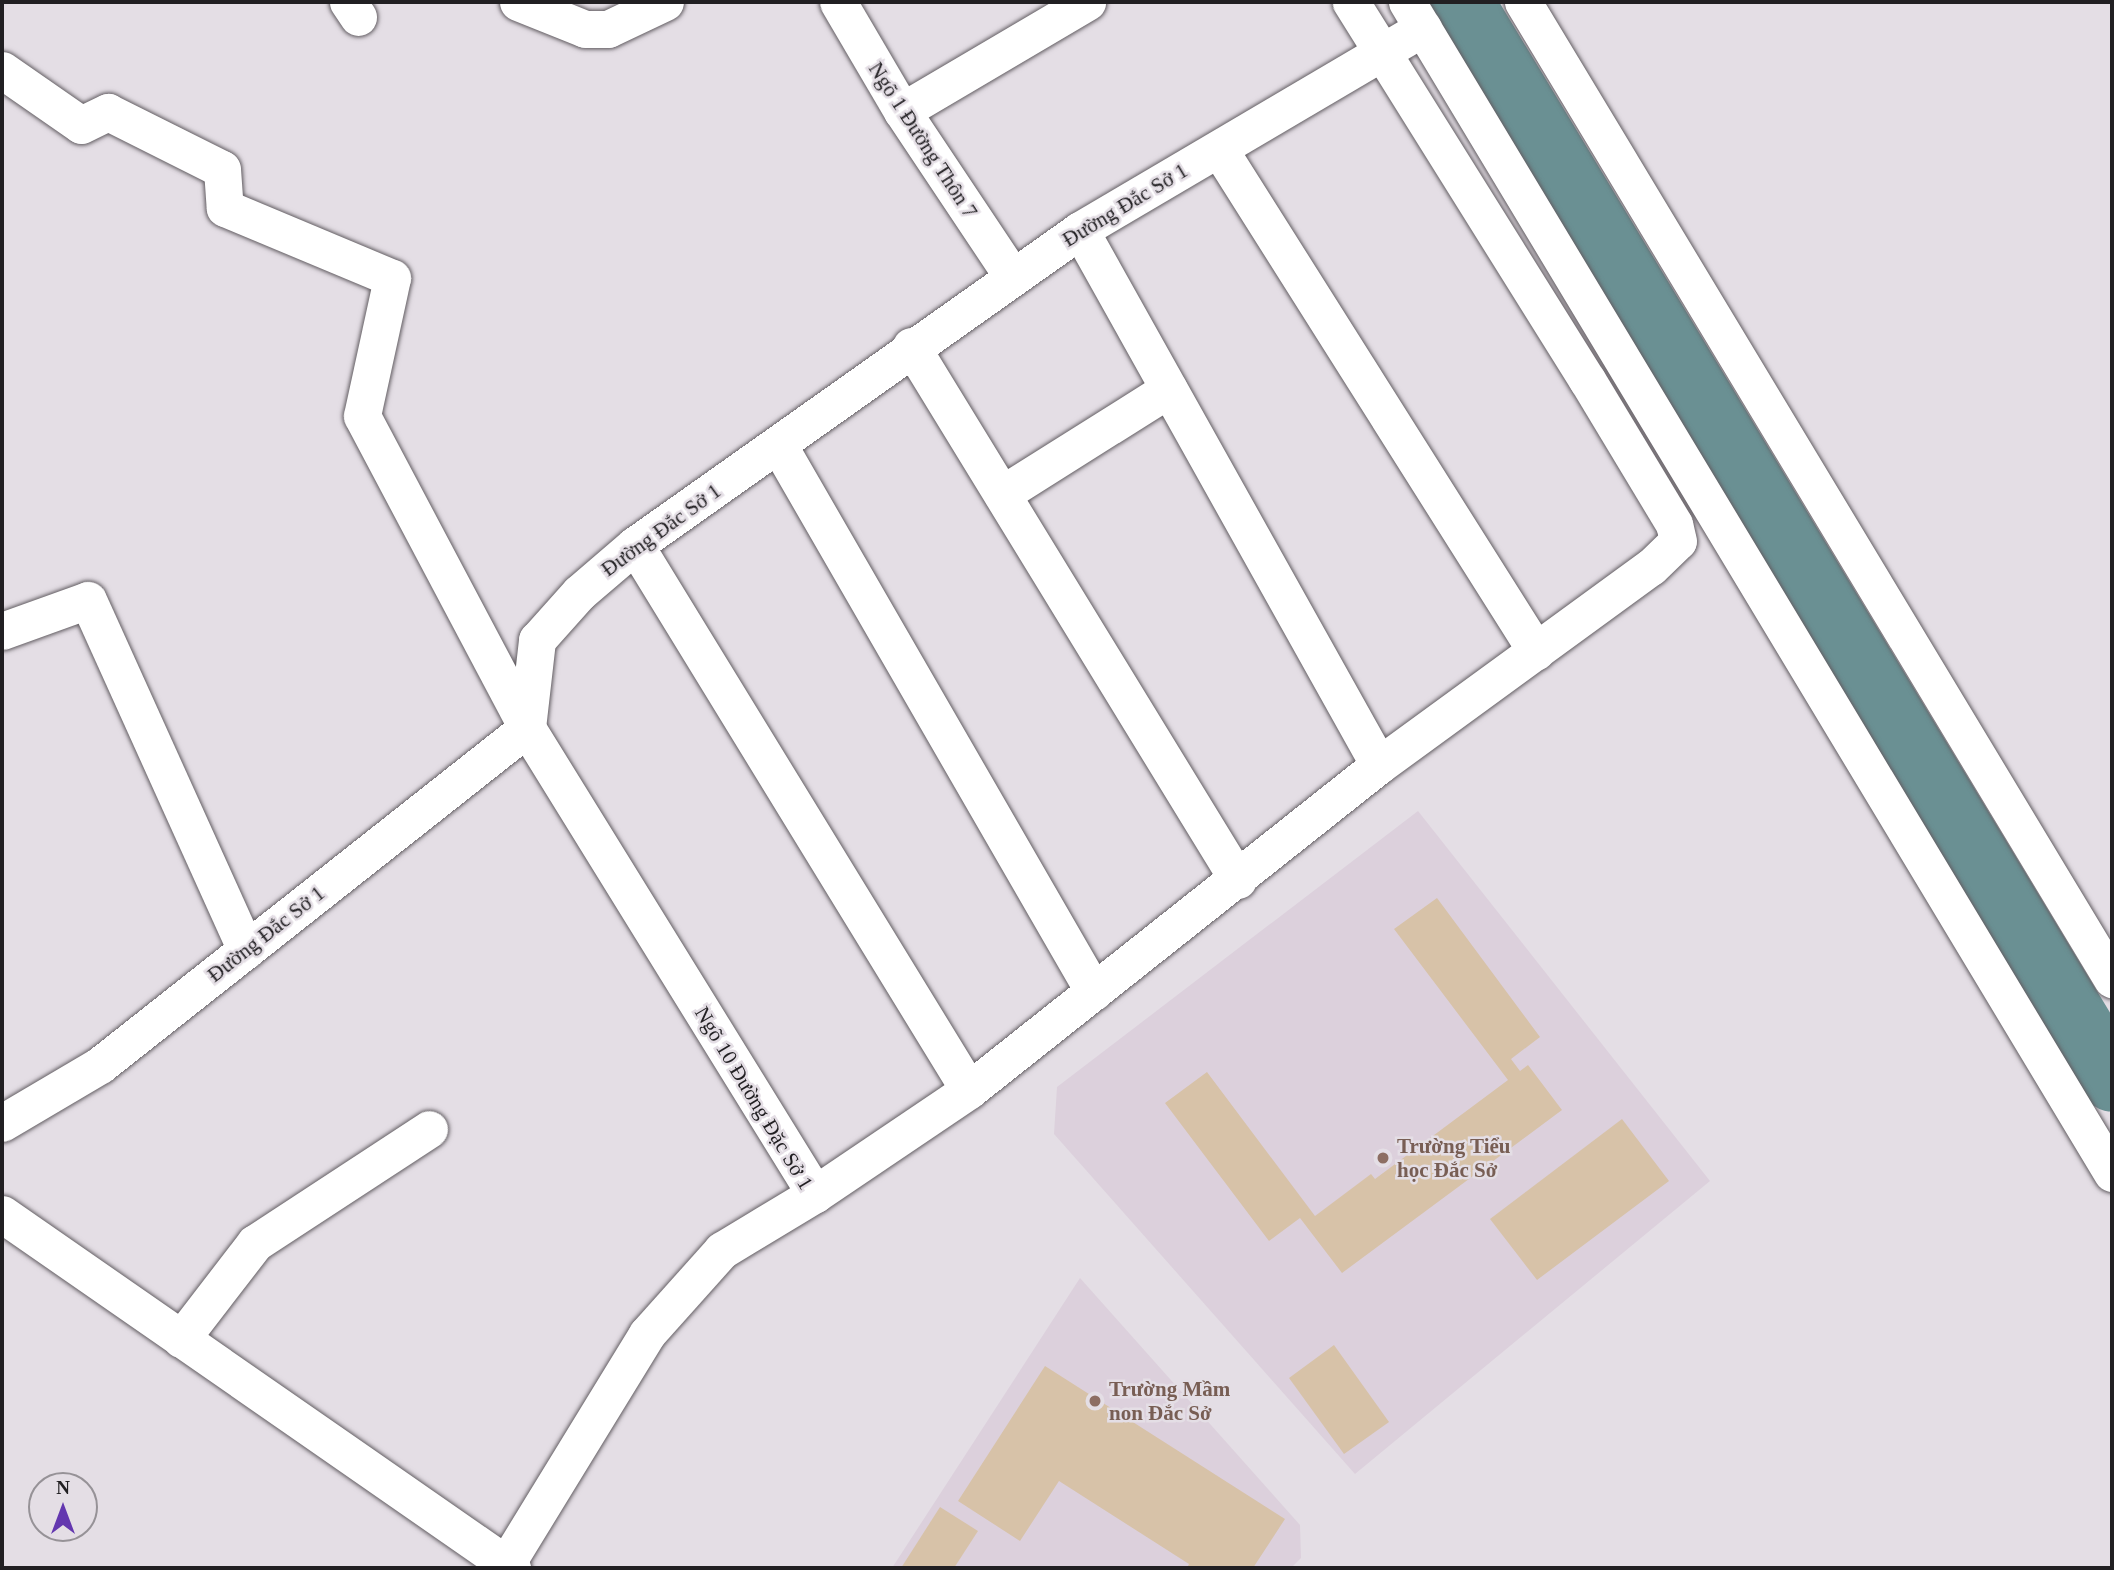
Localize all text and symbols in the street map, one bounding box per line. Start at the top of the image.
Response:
street label: Ngõ 1 Đường Thôn 7 [863,57,983,223]
street label: Đường Đắc Sở 1 [1058,158,1192,252]
street label: Đường Đắc Sở 1 [596,478,726,582]
street label: Đường Đắc Sở 1 [202,881,330,987]
street label: Ngõ 10 Đường Đặc Sở 1 [689,1002,819,1194]
place label: Trường Tiểu học Đắc Sở [1397,1133,1511,1183]
marker: Trường Tiểu học Đắc Sở [1375,1150,1391,1166]
place label: Trường Mầm non Đắc Sở [1109,1376,1230,1426]
marker: Trường Mầm non Đắc Sở [1087,1393,1103,1409]
north arrow [28,1472,98,1542]
text: N [56,1477,70,1498]

